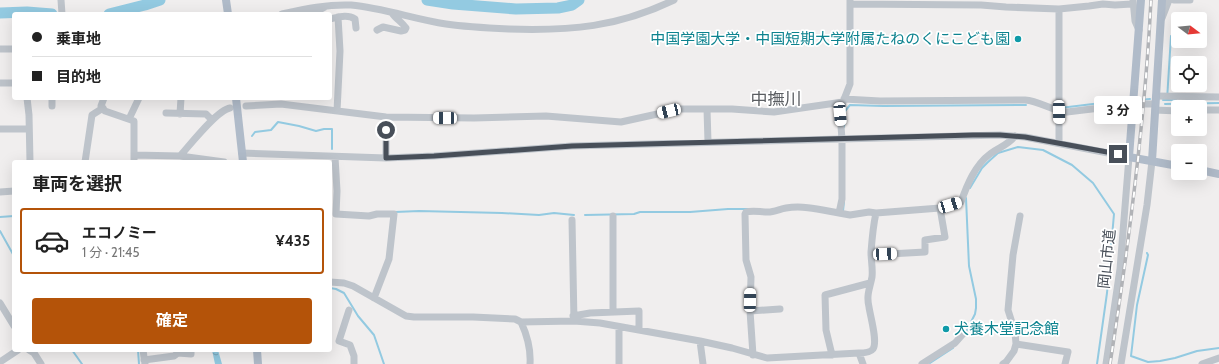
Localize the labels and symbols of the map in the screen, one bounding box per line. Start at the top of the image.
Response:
north arrow [1171,12,1207,48]
place label: 中国学園大学・中国短期大学附属たねのくにこども園 [650,30,1010,48]
marker: 中国学園大学・中国短期大学附属たねのくにこども園 [1013,34,1023,44]
district label: 中撫川 [751,89,802,109]
callout: 3 分 [1094,96,1142,124]
car [1053,100,1065,124]
car [656,102,682,120]
car [833,102,847,126]
car [433,112,457,124]
route start [377,121,395,139]
route end [1109,145,1127,163]
car [937,196,963,214]
street label: 岡山市道 [1095,228,1119,290]
car [873,247,897,261]
car [744,288,756,312]
place label: 犬養木堂記念館 [954,320,1059,338]
marker: 犬養木堂記念館 [941,324,951,334]

